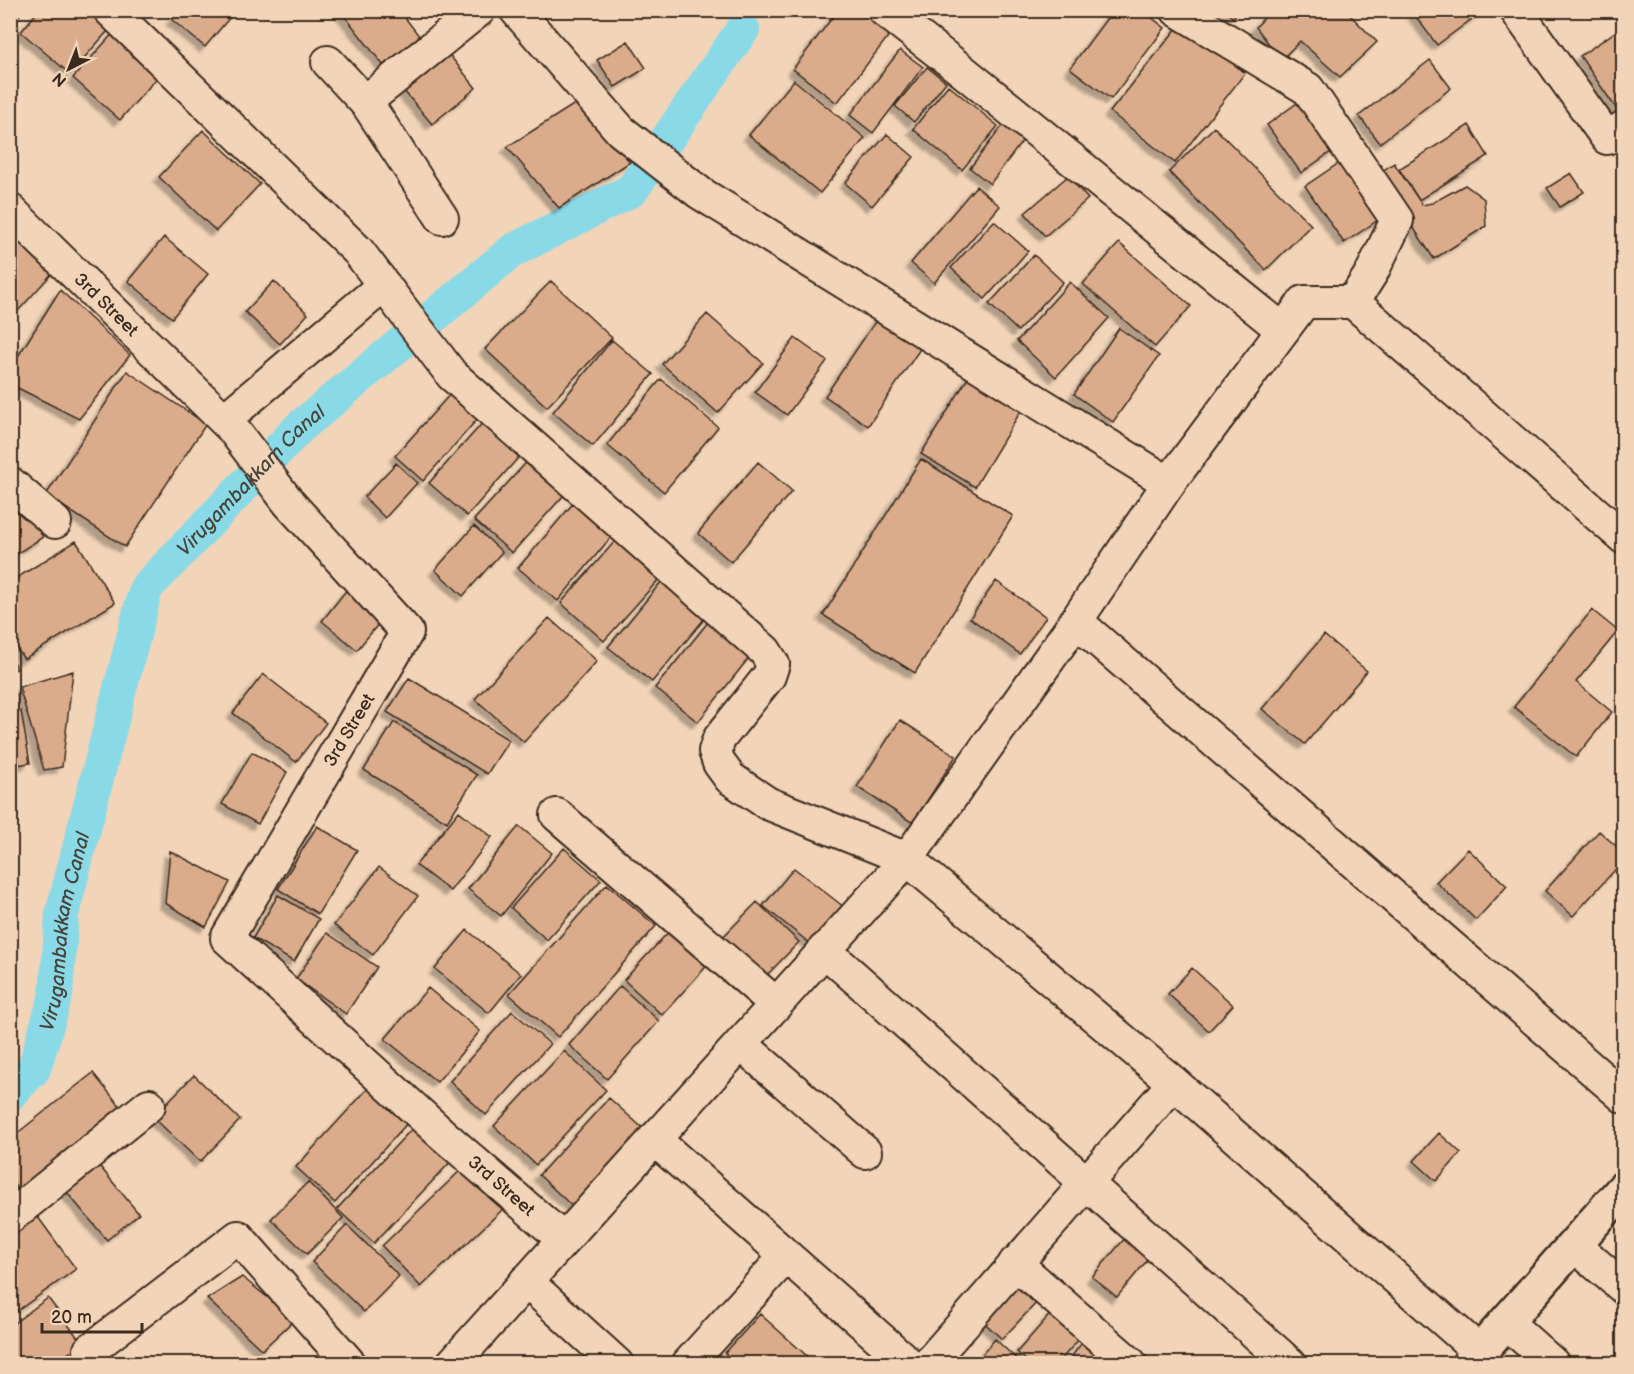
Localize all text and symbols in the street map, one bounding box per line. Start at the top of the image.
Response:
north arrow [39,39,99,99]
text: N [49,68,71,90]
street label: 3rd Street [70,269,143,341]
water label: Virugambakkam Canal [172,399,331,561]
street label: 3rd Street [319,690,380,771]
water label: Virugambakkam Canal [35,829,96,1034]
street label: 3rd Street [464,1151,539,1221]
scale bar [42,1296,142,1334]
text: 20 m [51,1307,92,1328]

